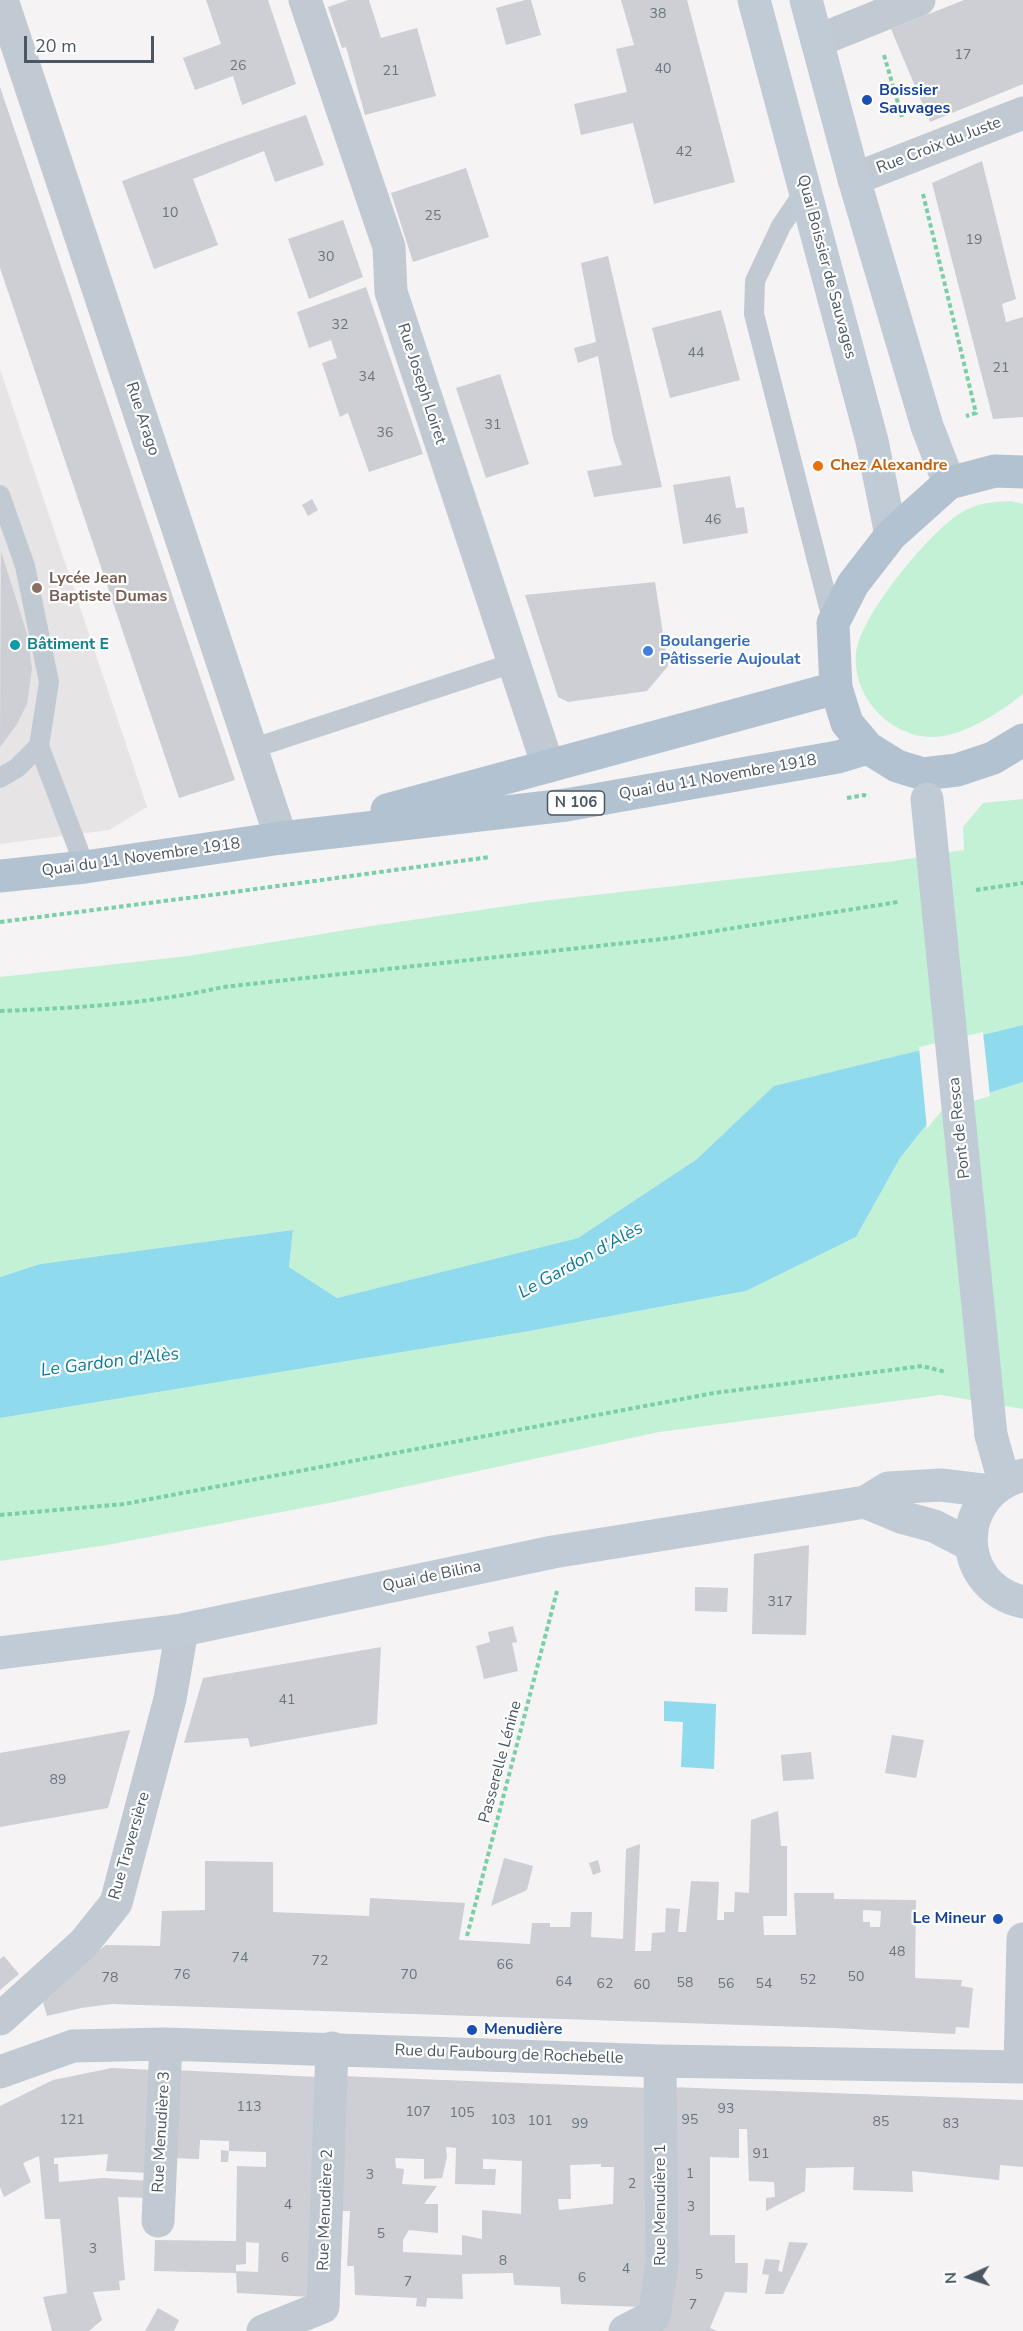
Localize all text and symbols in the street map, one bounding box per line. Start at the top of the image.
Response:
house number: 38 [650,7,666,23]
scale bar [27,24,158,62]
text: 20 m [35,34,77,58]
house number: 17 [955,48,971,64]
house number: 26 [230,59,246,75]
house number: 40 [655,62,671,78]
house number: 21 [383,64,399,80]
place label: Boissier Sauvages [879,81,950,119]
marker: Boissier Sauvages [860,93,874,107]
street label: Rue Croix du Juste [874,113,1004,179]
house number: 42 [676,145,692,161]
street label: Quai Boissier de Sauvages [792,173,860,361]
house number: 10 [162,206,178,222]
house number: 25 [425,209,441,225]
house number: 19 [966,233,982,249]
house number: 30 [318,250,334,266]
house number: 32 [332,318,348,334]
street label: Rue Joseph Loiret [392,321,450,447]
house number: 44 [688,346,704,362]
house number: 21 [993,361,1009,377]
house number: 34 [359,370,375,386]
street label: Rue Arago [121,380,163,458]
house number: 31 [485,418,501,434]
house number: 36 [377,426,393,442]
place label: Chez Alexandre [830,456,947,476]
marker: Chez Alexandre [811,459,825,473]
house number: 46 [705,513,721,529]
place label: Lycée Jean Baptiste Dumas [49,569,167,607]
marker: Lycée Jean Baptiste Dumas [30,581,44,595]
place label: Boulangerie Pâtisserie Aujoulat [660,632,800,670]
place label: Bâtiment E [27,635,109,655]
marker: Bâtiment E [8,638,22,652]
marker: Boulangerie Pâtisserie Aujoulat [641,644,655,658]
street label: Quai du 11 Novembre 1918 [618,751,818,805]
road number: N 106 [548,791,604,815]
street label: Quai du 11 Novembre 1918 [41,835,241,881]
street label: Pont de Resca [945,1076,975,1180]
water label: Le Gardon d'Alès [515,1218,647,1304]
water label: Le Gardon d'Alès [40,1344,180,1382]
street label: Quai de Bilina [381,1557,483,1597]
house number: 317 [767,1595,793,1611]
house number: 41 [279,1693,295,1709]
street label: Passerelle Lénine [475,1699,527,1825]
house number: 89 [50,1773,66,1789]
street label: Rue Traversière [105,1790,155,1902]
place label: Le Mineur [913,1909,986,1929]
marker: Le Mineur [991,1912,1005,1926]
house number: 48 [889,1945,905,1961]
house number: 74 [232,1951,248,1967]
house number: 72 [312,1954,328,1970]
house number: 66 [497,1958,513,1974]
house number: 76 [174,1968,190,1984]
house number: 70 [401,1968,417,1984]
house number: 50 [848,1970,864,1986]
house number: 78 [102,1971,118,1987]
house number: 52 [800,1973,816,1989]
house number: 64 [556,1975,572,1991]
house number: 58 [677,1976,693,1992]
house number: 62 [597,1977,613,1993]
house number: 56 [718,1977,734,1993]
house number: 54 [756,1977,772,1993]
house number: 60 [634,1978,650,1994]
place label: Menudière [484,2020,562,2040]
marker: Menudière [465,2023,479,2037]
street label: Rue du Faubourg de Rochebelle [394,2041,624,2069]
street label: Rue Menudière 3 [149,2071,175,2193]
house number: 113 [236,2100,262,2116]
house number: 93 [718,2102,734,2118]
house number: 107 [405,2105,431,2121]
house number: 105 [449,2106,475,2122]
house number: 121 [59,2113,85,2129]
house number: 103 [490,2113,516,2129]
house number: 95 [682,2113,698,2129]
house number: 101 [527,2114,553,2130]
house number: 85 [873,2115,889,2131]
house number: 99 [572,2117,588,2133]
house number: 83 [943,2117,959,2133]
street label: Rue Menudière 1 [651,2144,671,2266]
house number: 91 [753,2147,769,2163]
street label: Rue Menudière 2 [314,2149,338,2271]
house number: 1 [686,2167,694,2183]
house number: 3 [366,2168,374,2184]
house number: 2 [628,2177,636,2193]
house number: 4 [284,2198,292,2214]
house number: 3 [687,2200,695,2216]
house number: 5 [377,2227,385,2243]
house number: 3 [89,2242,97,2258]
north arrow [939,2247,999,2307]
house number: 6 [281,2251,289,2267]
house number: 8 [499,2254,507,2270]
house number: 4 [622,2262,630,2278]
house number: 5 [695,2268,703,2284]
house number: 6 [578,2271,586,2287]
text: N [940,2271,962,2284]
house number: 7 [404,2275,412,2291]
house number: 7 [689,2298,697,2314]

